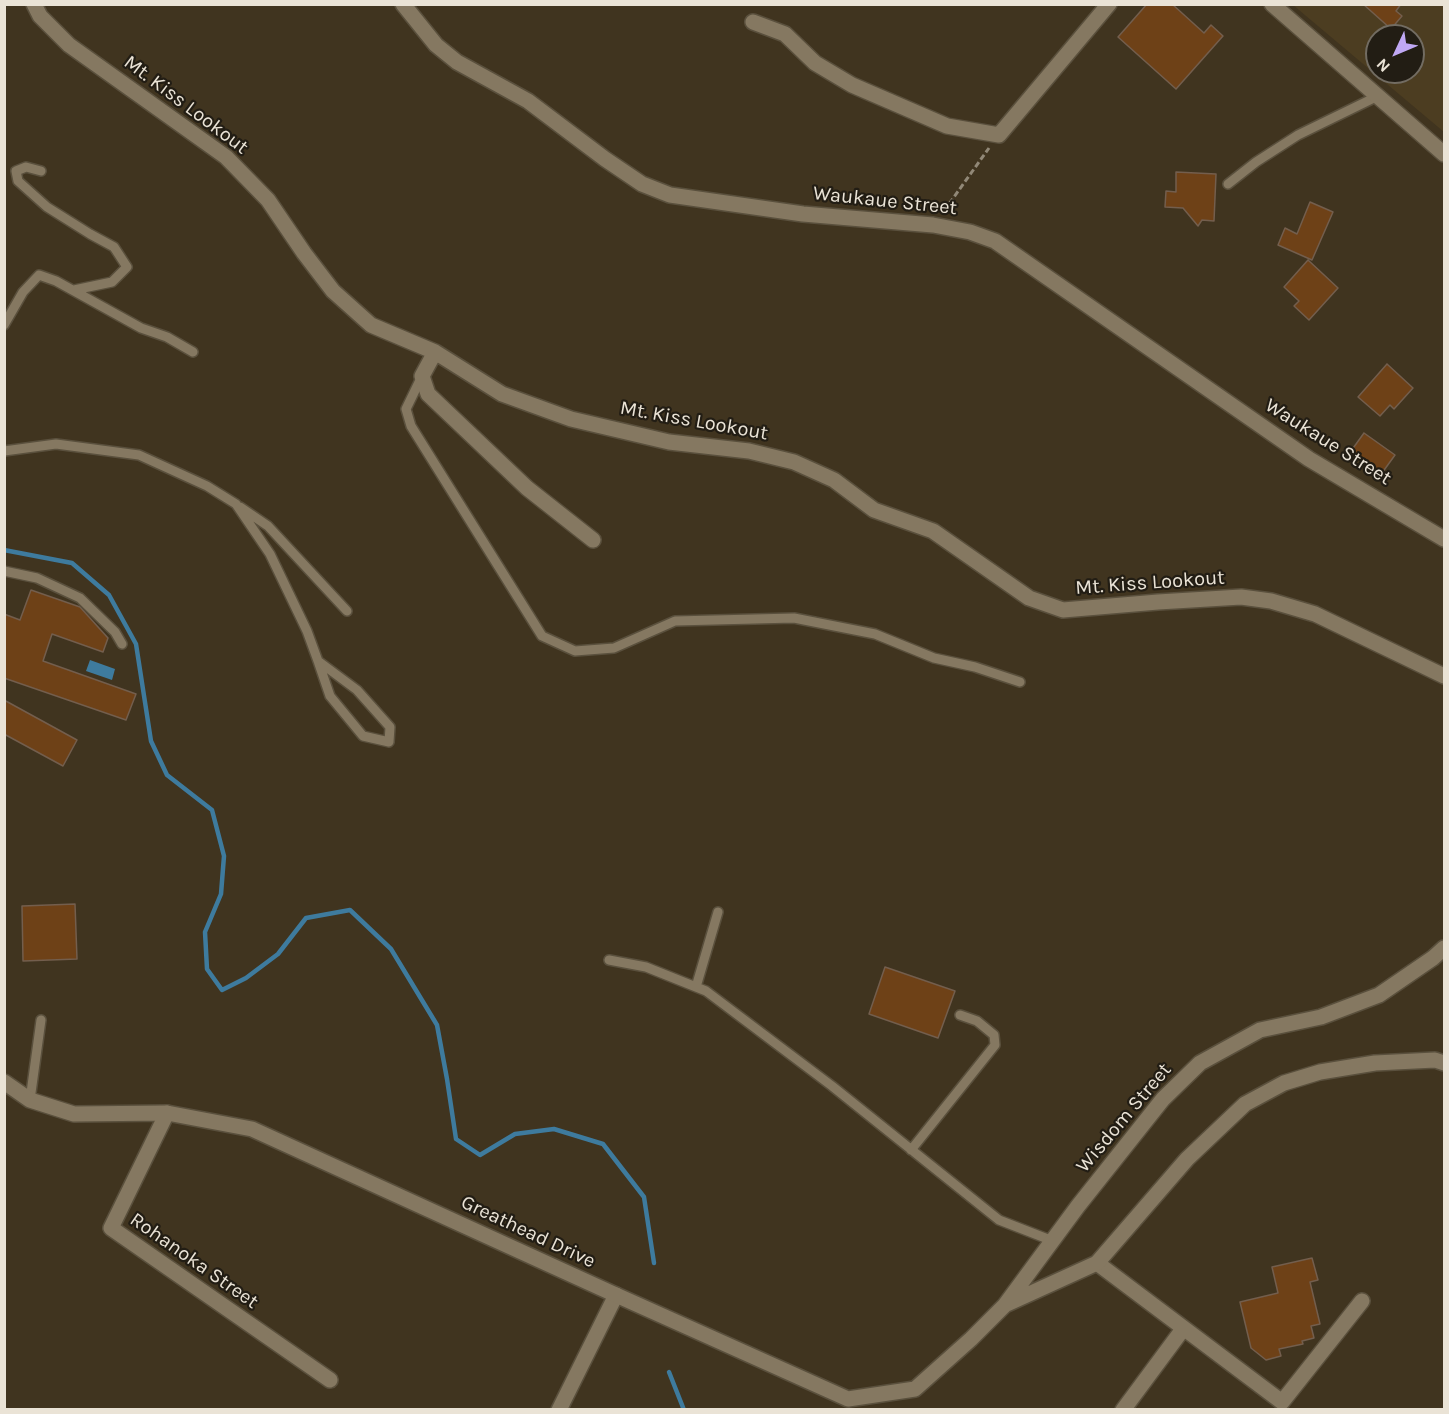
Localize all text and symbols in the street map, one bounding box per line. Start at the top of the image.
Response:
north arrow [1365,24,1425,84]
street label: Mt. Kiss Lookout [119,50,253,160]
text: N [1372,55,1394,76]
street label: Waukaue Street [812,182,958,220]
street label: Waukaue Street [1260,393,1396,491]
street label: Mt. Kiss Lookout [618,396,770,446]
street label: Mt. Kiss Lookout [1074,566,1226,600]
street label: Wisdom Street [1071,1058,1177,1178]
street label: Greathead Drive [457,1190,599,1274]
street label: Rohanoka Street [125,1208,263,1314]

